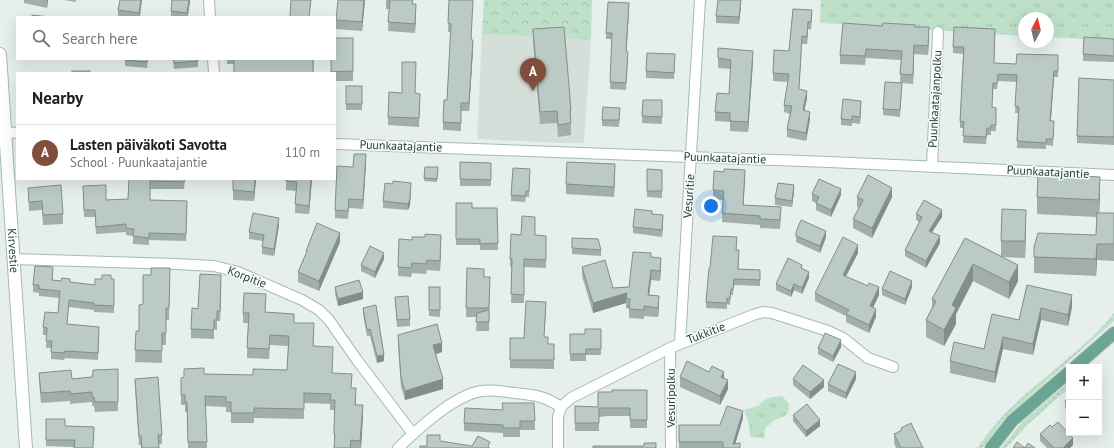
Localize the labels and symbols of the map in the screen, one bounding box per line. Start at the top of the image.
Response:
north arrow [1018,12,1054,48]
street label: Puunkaatajanpolku [924,50,945,148]
pin: A [520,58,546,91]
street label: Puunkaatajantie [359,137,443,154]
street label: Puunkaatajantie [683,149,767,166]
street label: Puunkaatajantie [1006,162,1090,181]
street label: Vesuritie [679,173,698,220]
your location [701,196,721,216]
street label: Kirvestie [5,228,22,273]
street label: Korpitie [226,262,269,291]
street label: Tukkitie [684,318,727,347]
street label: Vesuripolku [663,368,678,429]

